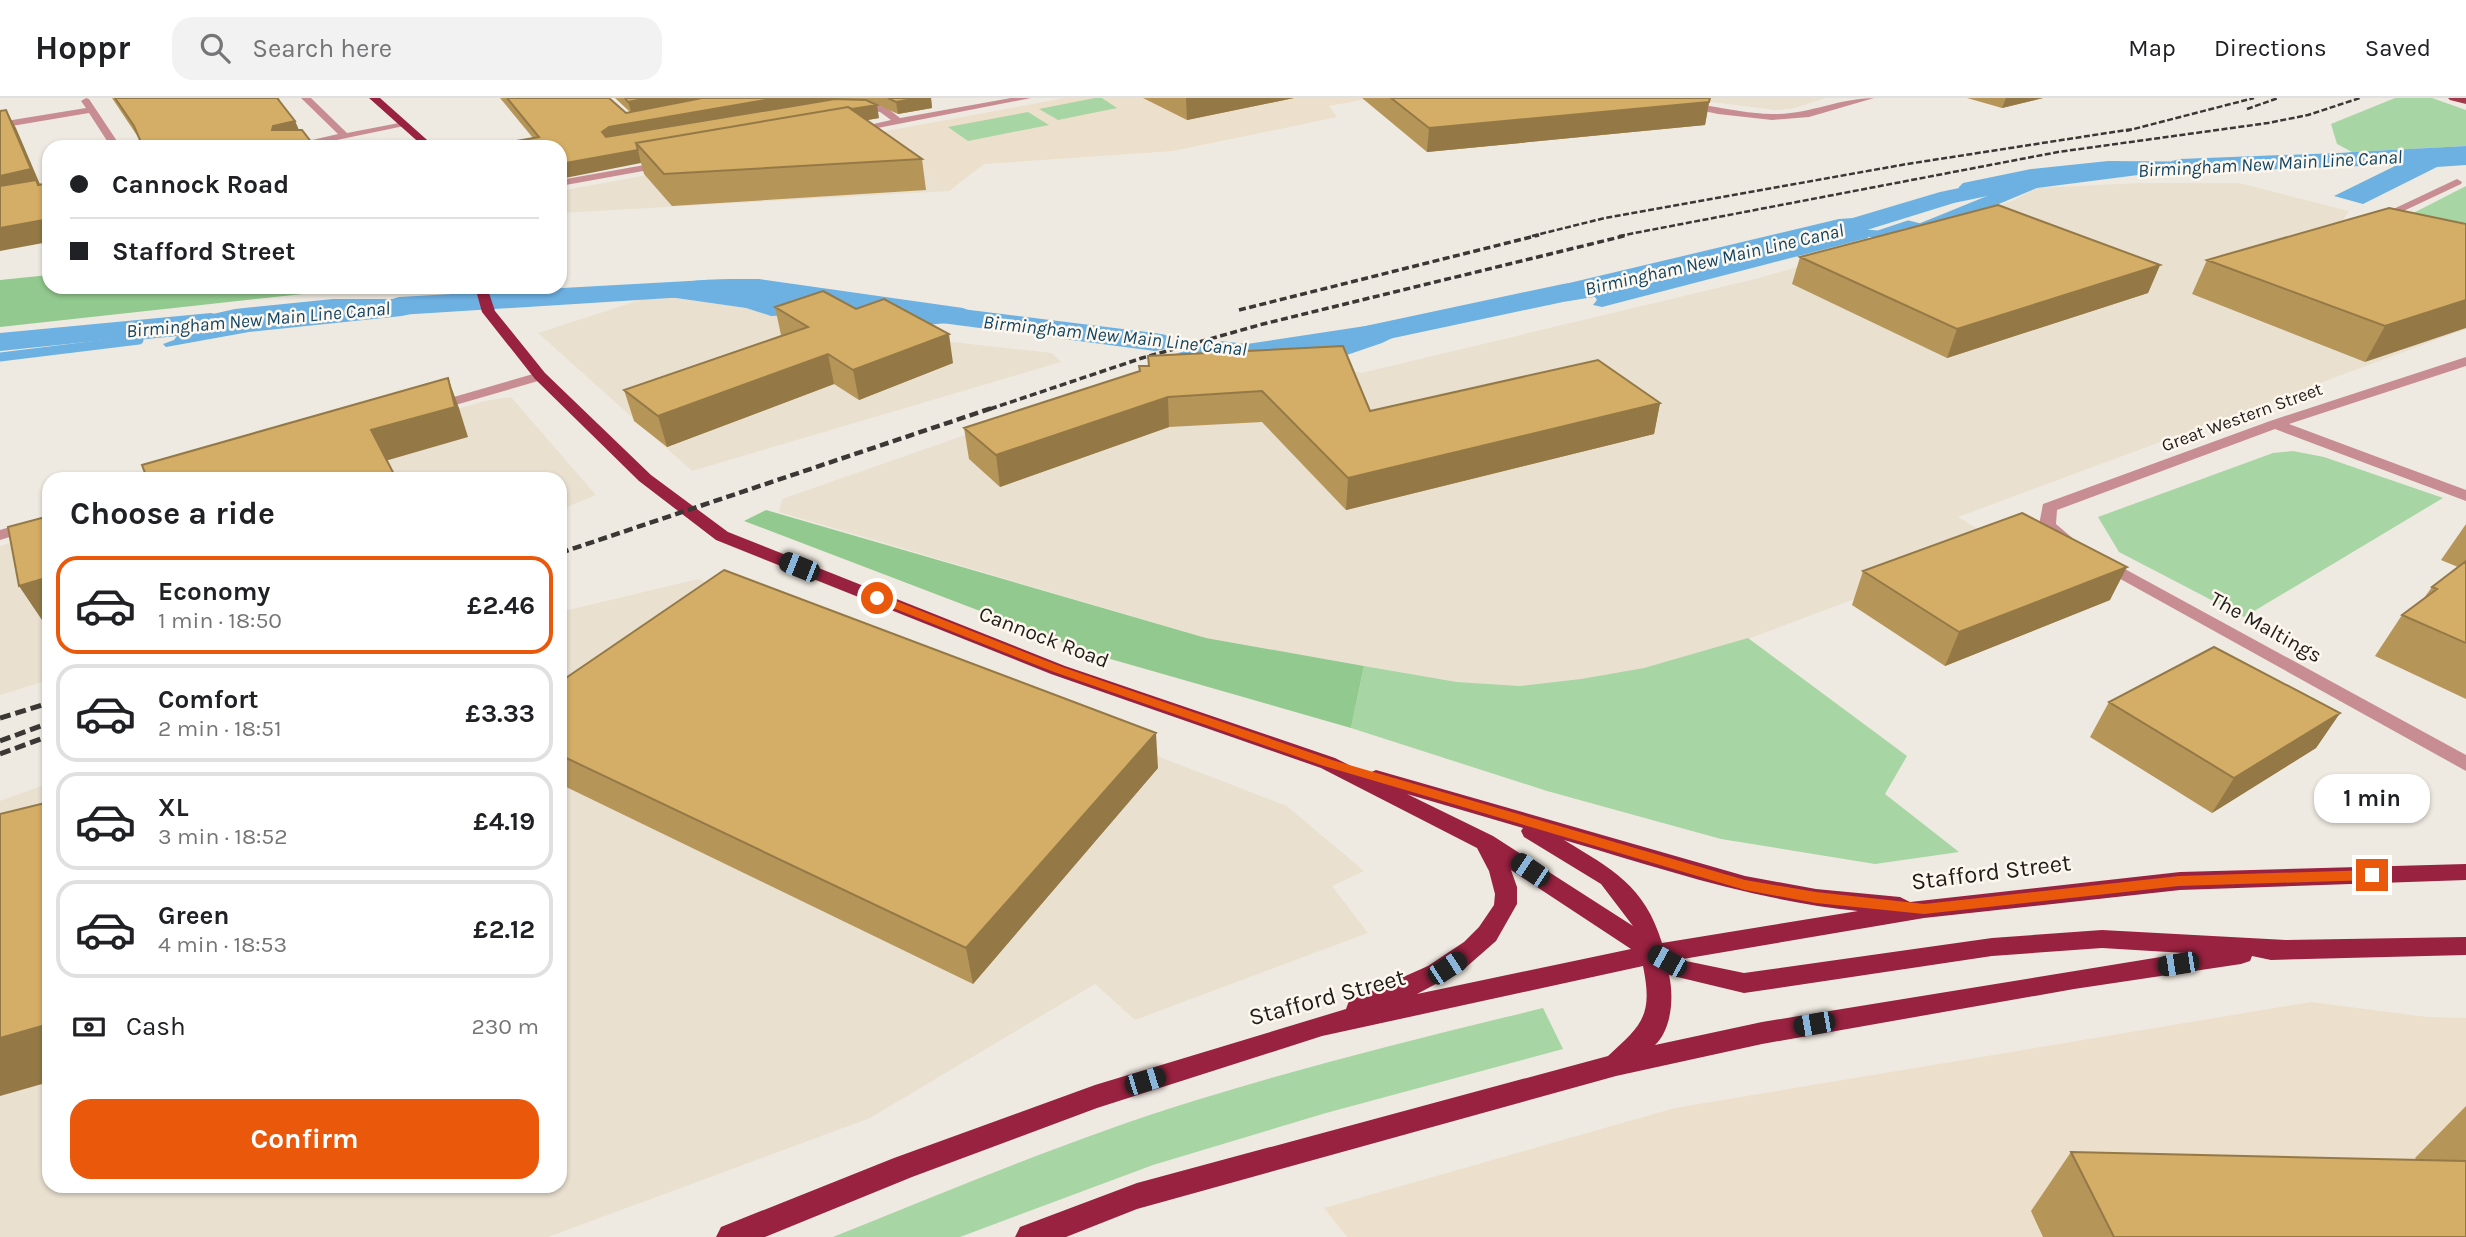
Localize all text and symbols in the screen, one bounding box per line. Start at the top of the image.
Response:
search box [172,17,662,80]
text: Hoppr [35,29,130,67]
icon: search [196,29,234,67]
text: Search here [252,33,392,64]
text: Map [2128,34,2176,62]
text: Directions [2214,34,2327,62]
text: Saved [2365,34,2431,62]
water label: Birmingham New Main Line Canal [2137,146,2403,182]
text: Cannock Road [112,169,289,200]
water label: Birmingham New Main Line Canal [1583,219,1846,300]
text: Stafford Street [112,236,295,267]
water label: Birmingham New Main Line Canal [125,297,391,342]
water label: Birmingham New Main Line Canal [982,311,1248,361]
street label: Great Western Street [2159,378,2326,456]
text: Choose a ride [70,495,275,532]
car [776,549,823,585]
icon: car [74,574,137,637]
text: Economy [158,576,270,607]
route start [861,582,893,614]
street label: The Maltings [2206,586,2326,668]
text: £2.46 [467,590,535,621]
street label: Cannock Road [976,601,1112,673]
text: 1 min · 18:50 [158,607,282,634]
icon: car [74,682,137,745]
text: Comfort [158,684,259,715]
text: £3.33 [465,698,535,729]
text: 2 min · 18:51 [158,715,282,742]
callout: 1 min [2314,774,2430,822]
text: 1 min [2343,785,2401,812]
icon: car [74,790,137,853]
text: XL [158,792,189,823]
text: £4.19 [473,806,535,837]
text: 3 min · 18:52 [158,823,288,850]
street label: Stafford Street [1910,848,2072,896]
car [1507,850,1554,890]
route end [2356,859,2388,891]
icon: car [74,898,137,961]
text: Green [158,900,230,931]
text: £2.12 [473,914,535,945]
text: 4 min · 18:53 [158,931,287,958]
car [1644,942,1691,980]
car [1424,948,1471,988]
car [2156,950,2201,978]
street label: Stafford Street [1246,963,1408,1031]
icon: cash [70,1008,108,1046]
car [1792,1010,1837,1038]
text: Cash [126,1011,186,1042]
text: 230 m [471,1013,539,1040]
car [1122,1065,1169,1097]
button: Confirm [70,1099,539,1179]

